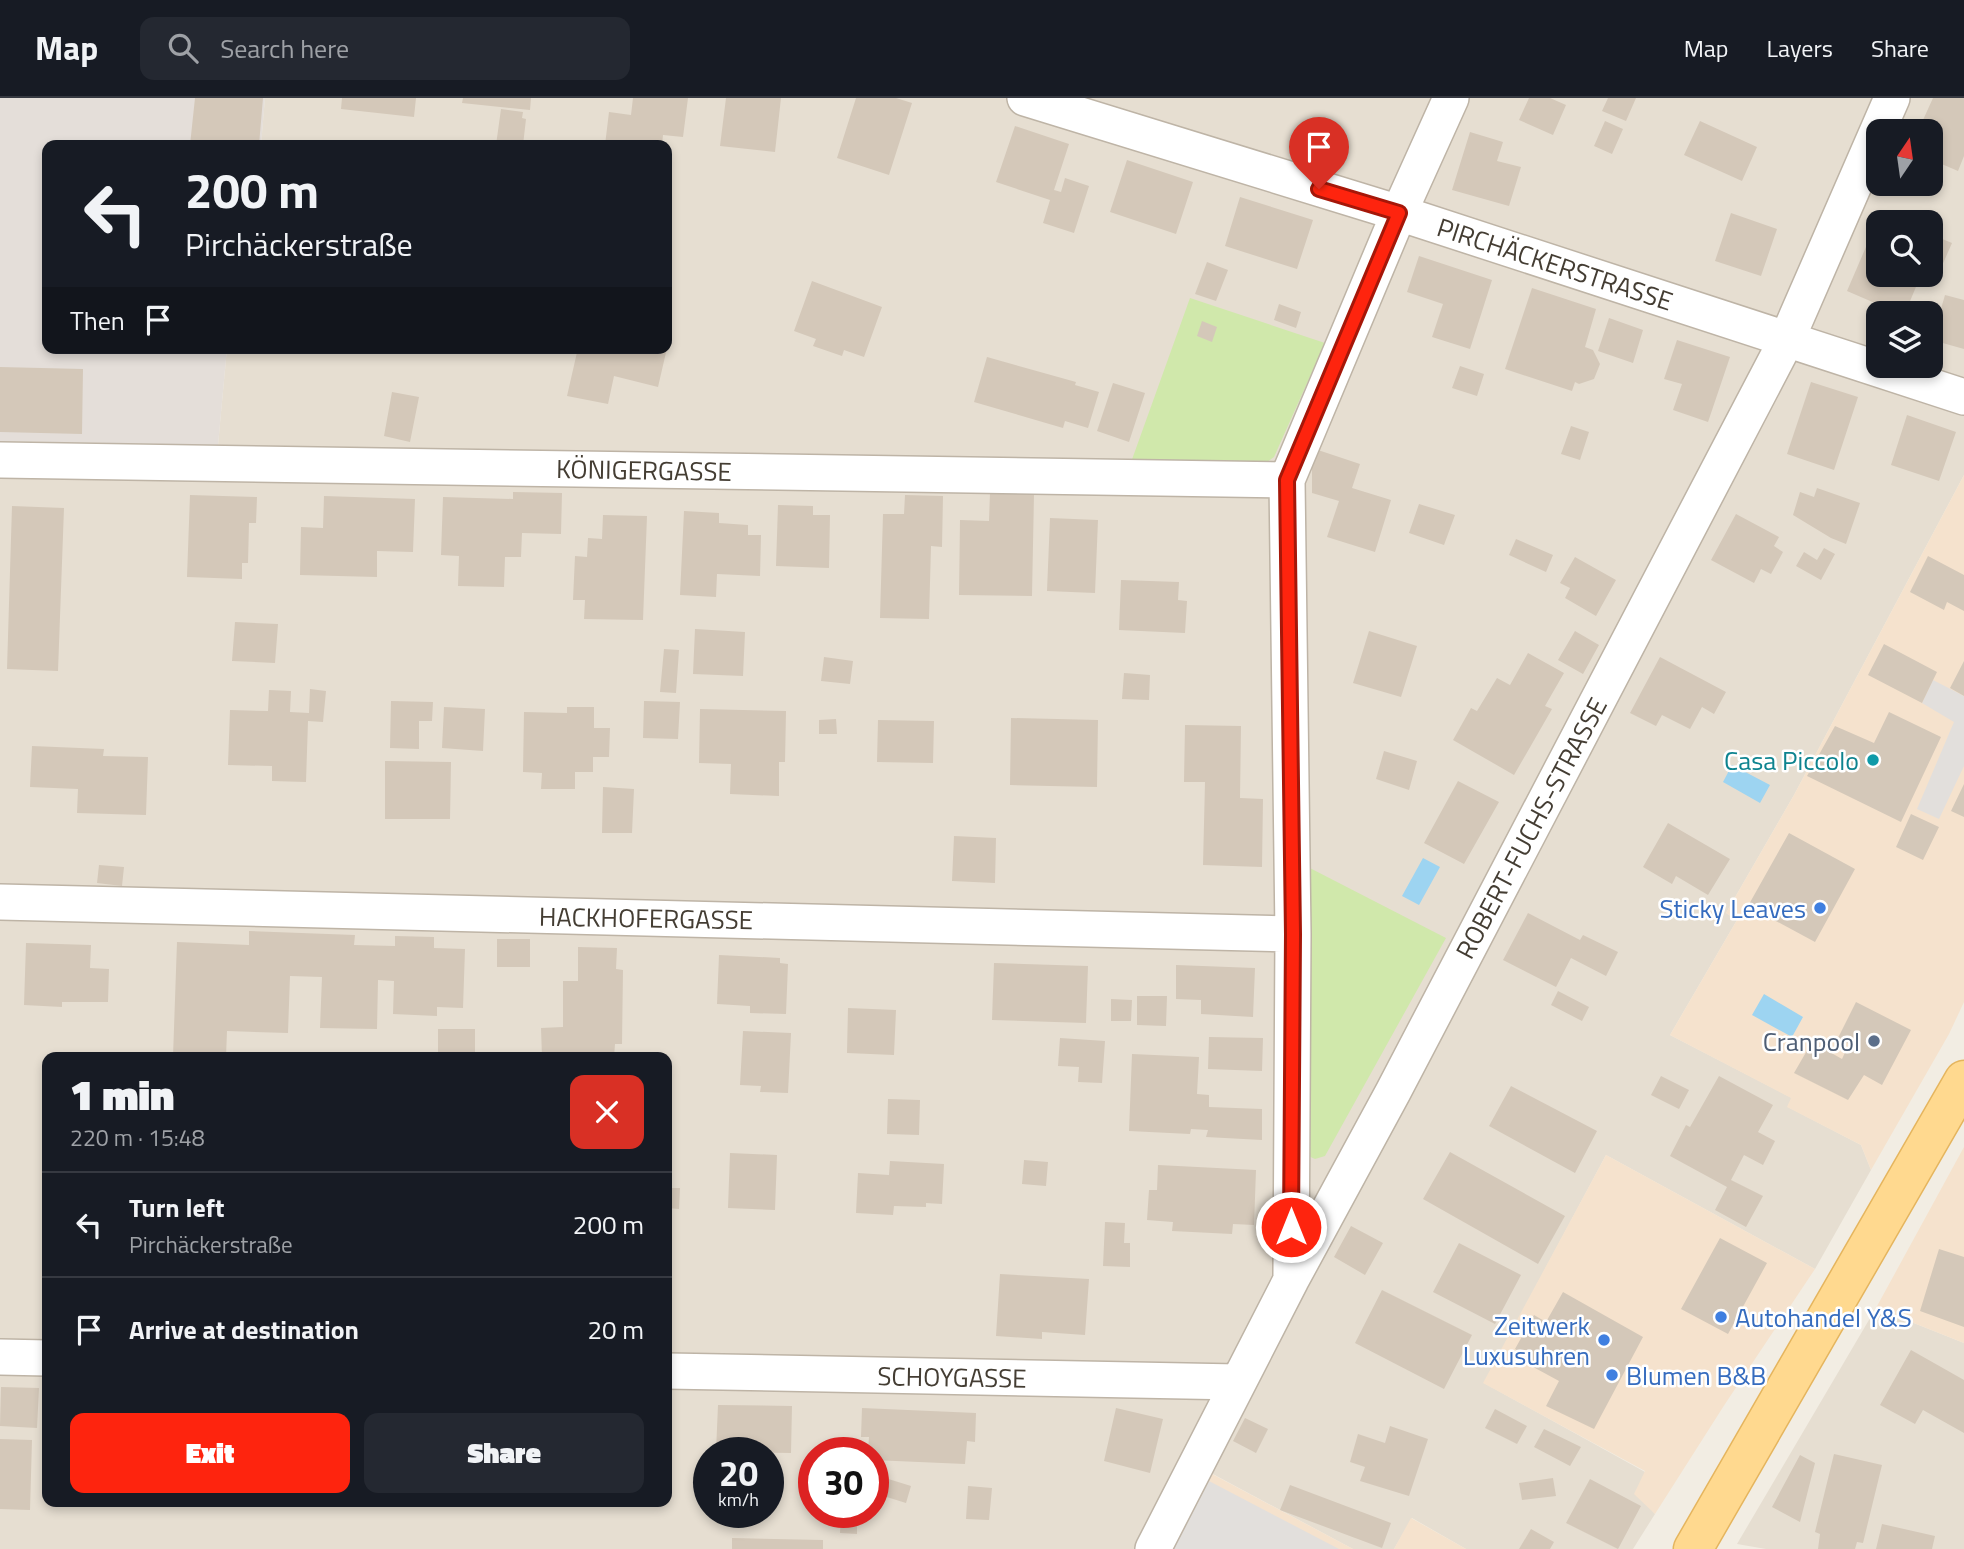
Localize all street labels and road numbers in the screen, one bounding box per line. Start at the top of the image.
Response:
street label: PIRCHÄCKERSTRASSE [1432,208,1678,320]
street label: KÖNIGERGASSE [556,449,732,491]
street label: ROBERT-FUCHS-STRASSE [1445,690,1617,966]
street label: HACKHOFERGASSE [538,897,754,939]
street label: SCHOYGASSE [877,1356,1027,1398]

